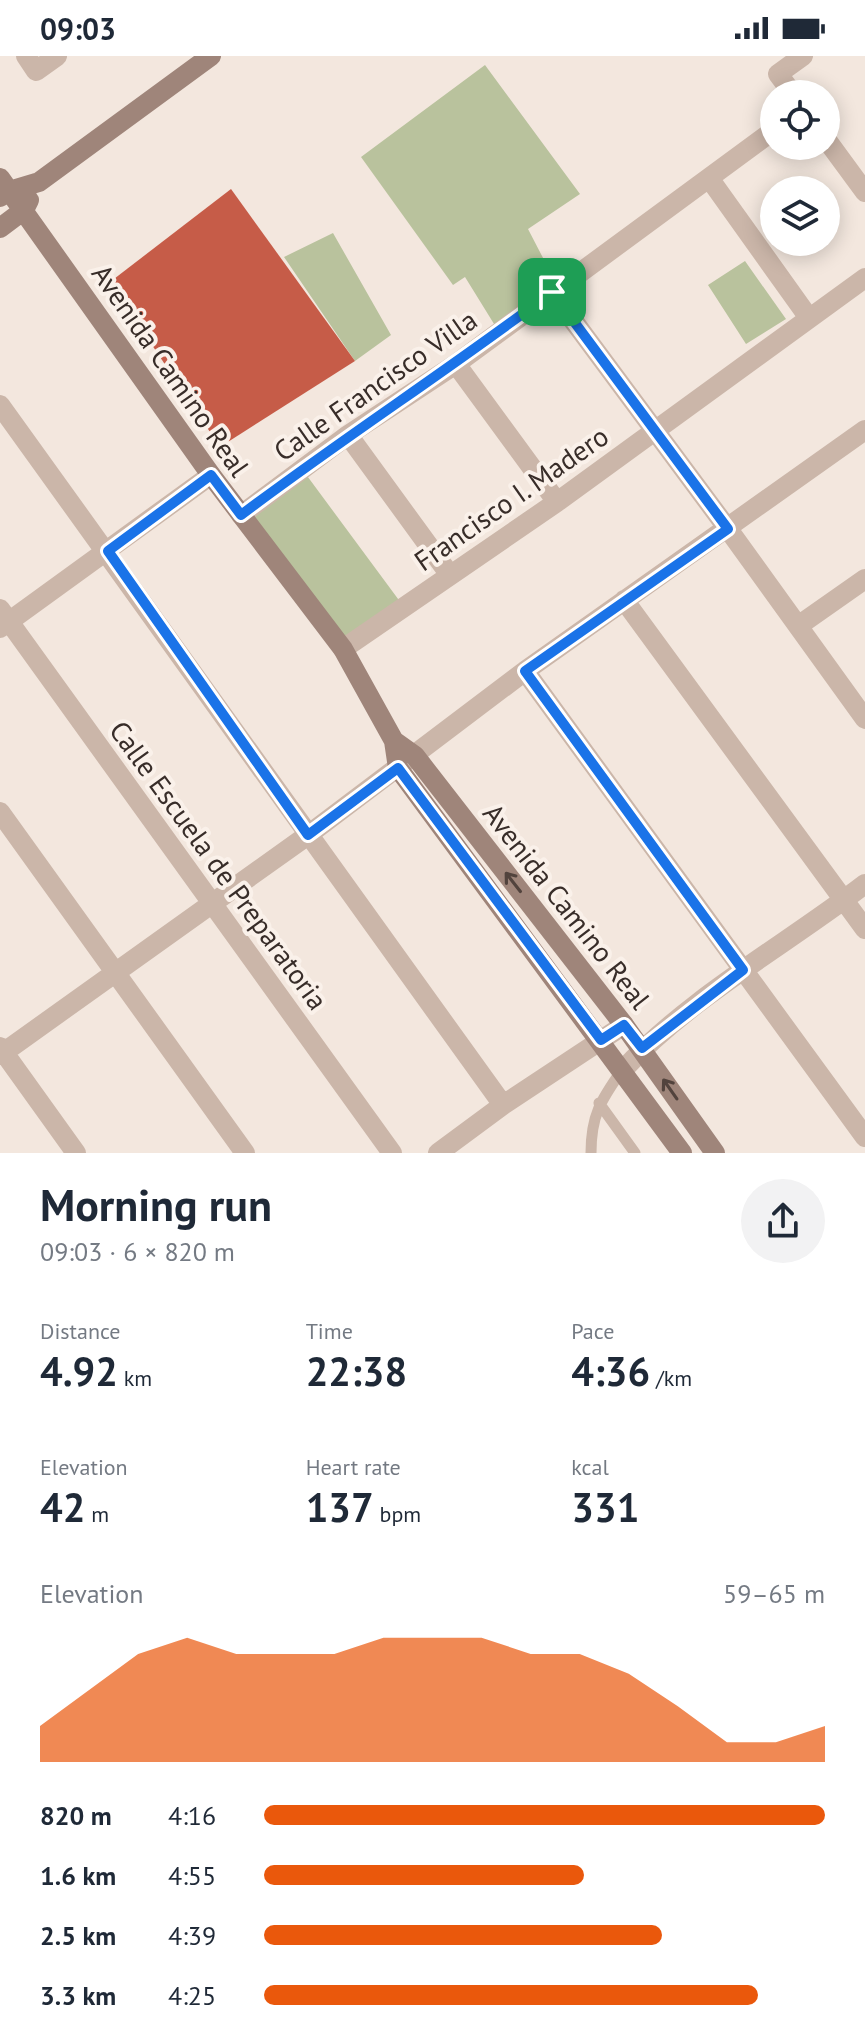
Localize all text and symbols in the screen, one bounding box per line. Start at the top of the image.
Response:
text: 09:03 [40,9,116,48]
map controls [760,80,840,256]
button: locate [760,80,840,160]
button: layers [760,176,840,256]
street label: Avenida Camino Real [84,257,258,483]
pin [518,258,586,326]
icon: arrive [530,270,574,314]
street label: Calle Francisco Villa [266,301,484,469]
street label: Francisco I. Madero [407,417,615,579]
street label: Calle Escuela de Preparatoria [102,713,336,1017]
street label: Avenida Camino Real [475,796,659,1016]
one-way arrow [505,872,522,893]
one-way arrow [662,1078,678,1100]
text: Morning run [40,1176,272,1233]
button: share [741,1179,825,1263]
text: 09:03 · 6 × 820 m [40,1235,235,1268]
text: Distance [40,1317,121,1345]
text: Time [306,1317,353,1345]
text: Pace [571,1317,614,1345]
text: 4.92 [40,1345,118,1397]
text: 22:38 [306,1345,407,1397]
text: 4:36 [571,1345,650,1397]
text: km [118,1364,152,1392]
text: /km [650,1364,692,1392]
text: Elevation [40,1453,128,1481]
text: Heart rate [306,1453,401,1481]
text: kcal [571,1453,609,1481]
text: 42 [40,1481,85,1533]
text: 137 [306,1481,374,1533]
text: 331 [571,1481,639,1533]
text: m [85,1500,109,1528]
text: bpm [374,1500,421,1528]
text: Elevation [40,1577,144,1610]
text: 59–65 m [723,1577,825,1610]
text: 820 m [40,1799,112,1832]
text: 4:16 [168,1799,216,1832]
text: 1.6 km [40,1859,116,1892]
text: 4:55 [168,1859,216,1892]
text: 2.5 km [40,1919,116,1952]
text: 4:39 [168,1919,216,1952]
text: 3.3 km [40,1979,116,2012]
text: 4:25 [168,1979,216,2012]

